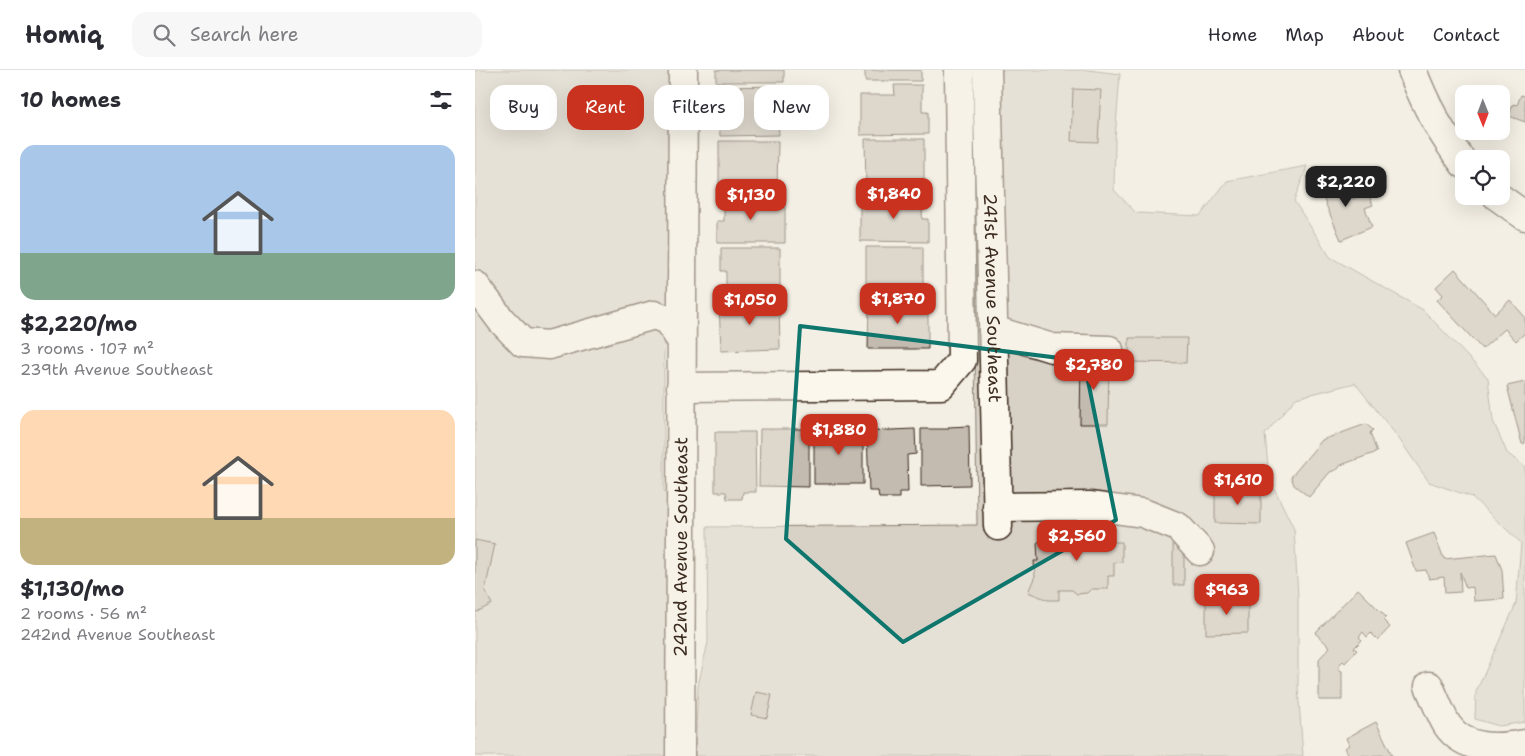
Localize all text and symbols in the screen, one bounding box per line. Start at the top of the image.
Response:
search box [132,12,482,57]
text: Homiq [25,19,102,51]
icon: search [150,21,178,49]
text: Search here [190,22,299,47]
text: Home [1208,23,1257,47]
text: Map [1285,23,1324,47]
text: About [1352,23,1405,47]
text: Contact [1433,23,1500,47]
chip: Buy [490,85,557,130]
chip: Rent [567,85,644,130]
chip: Filters [654,85,744,130]
chip: New [754,85,829,130]
north arrow [1455,85,1510,140]
map controls [1455,85,1510,205]
text: 10 homes [20,86,121,114]
icon: filters [427,86,455,114]
button: locate [1455,150,1510,205]
pin: $2,220 [1305,166,1387,208]
text: $2,220 [1316,171,1376,192]
icon: home [193,178,283,268]
pin: $1,130 [710,178,792,221]
pin: $1,840 [853,178,935,220]
text: $1,840 [867,183,921,204]
text: $1,130 [726,184,776,205]
street label: 241st Avenue Southeast [978,193,1007,403]
pin: $1,870 [857,282,939,325]
pin: $1,050 [709,284,791,326]
text: $1,870 [871,288,925,309]
text: $1,050 [723,289,777,310]
text: $2,220/mo [20,310,137,338]
text: 3 rooms · 107 m² [20,338,154,359]
pin: $2,780 [1053,348,1135,391]
text: $2,780 [1065,354,1123,375]
text: 239th Avenue Southeast [20,359,213,380]
pin: $1,880 [798,414,880,456]
text: $1,880 [812,419,866,440]
street label: 242nd Avenue Southeast [668,437,693,657]
icon: home [193,443,283,533]
pin: $1,610 [1197,464,1279,506]
text: $1,610 [1214,469,1263,490]
pin: $2,560 [1036,520,1118,562]
text: $2,560 [1048,525,1106,546]
pin: $963 [1197,574,1257,616]
text: $1,130/mo [20,575,124,603]
text: $963 [1205,579,1249,600]
text: 2 rooms · 56 m² [20,603,147,624]
text: 242nd Avenue Southeast [20,624,216,645]

